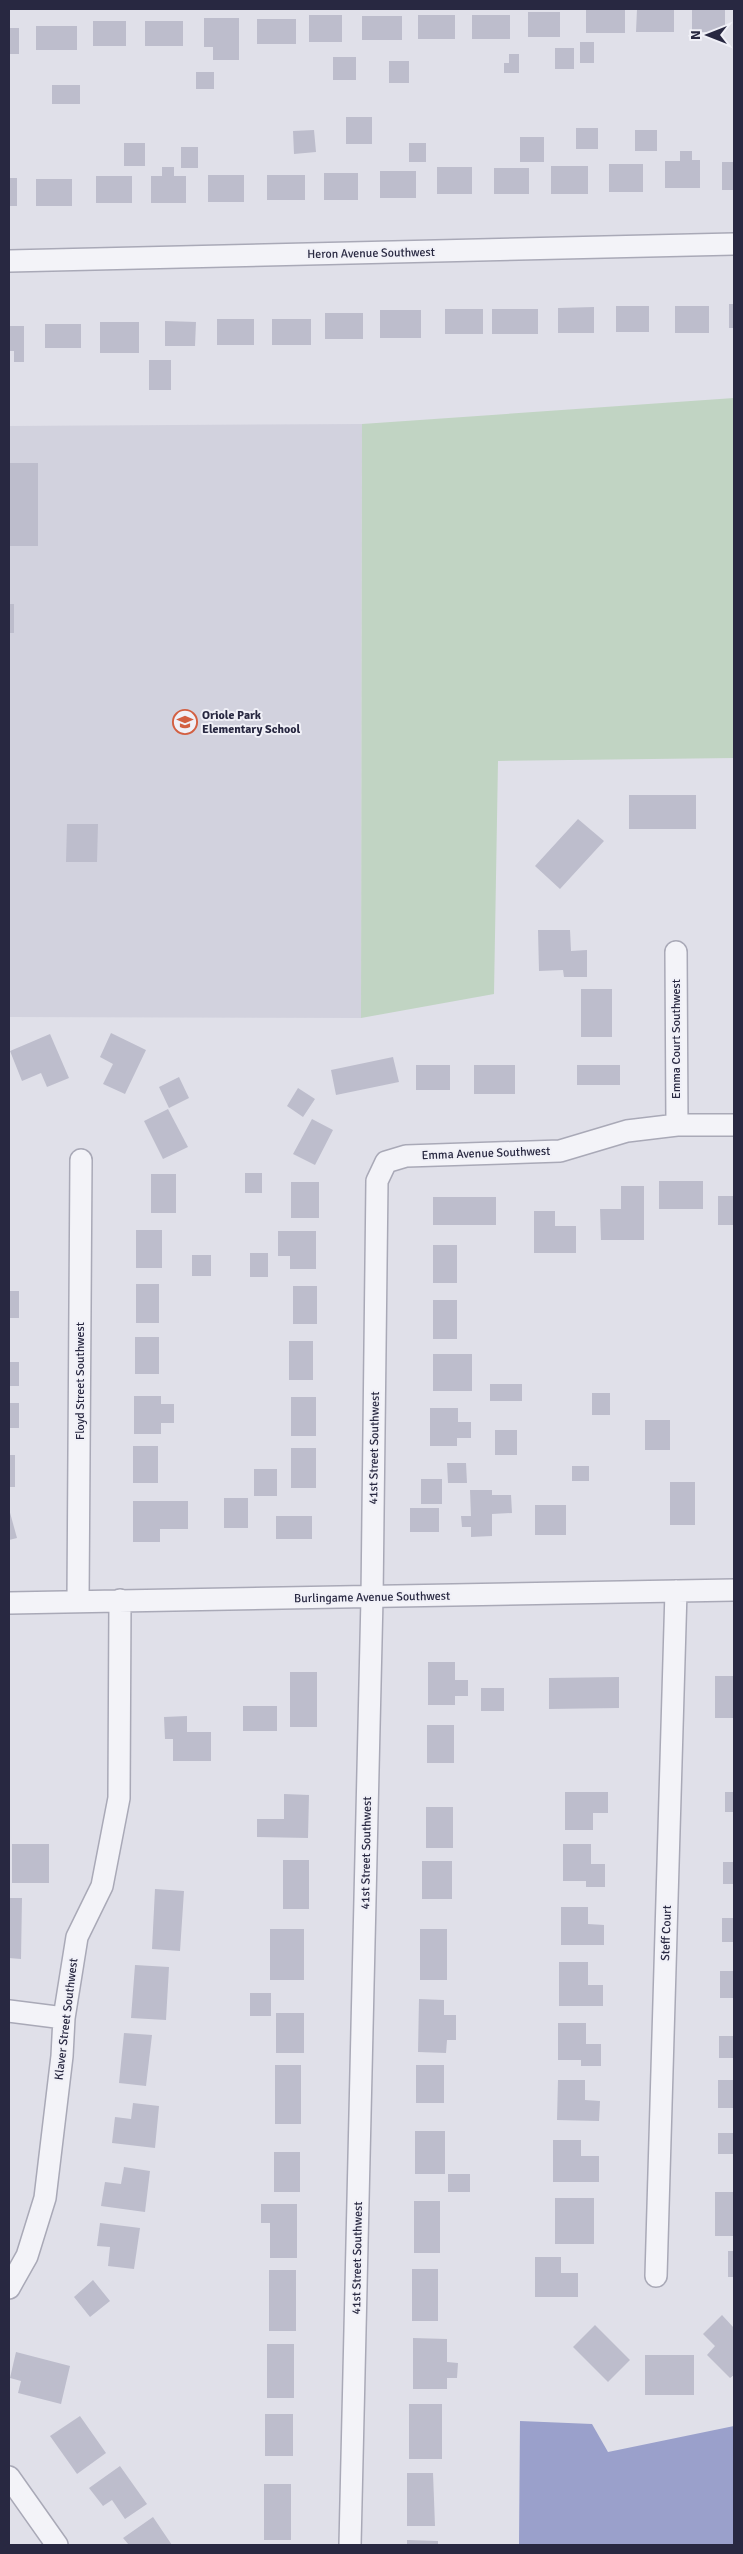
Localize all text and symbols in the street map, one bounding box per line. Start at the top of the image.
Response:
north arrow [683,10,733,60]
text: N [687,30,704,40]
street label: Heron Avenue Southwest [307,245,435,262]
place label: Oriole Park Elementary School [202,708,301,737]
school or university icon: Oriole Park Elementary School [172,709,198,735]
street label: Emma Court Southwest [669,979,684,1099]
street label: Emma Avenue Southwest [421,1144,551,1163]
street label: Floyd Street Southwest [73,1322,88,1440]
street label: 41st Street Southwest [366,1391,383,1505]
street label: Burlingame Avenue Southwest [294,1589,450,1606]
street label: 41st Street Southwest [358,1796,375,1910]
street label: Steff Court [658,1905,675,1961]
street label: Klaver Street Southwest [52,1957,81,2081]
street label: 41st Street Southwest [349,2201,366,2315]

